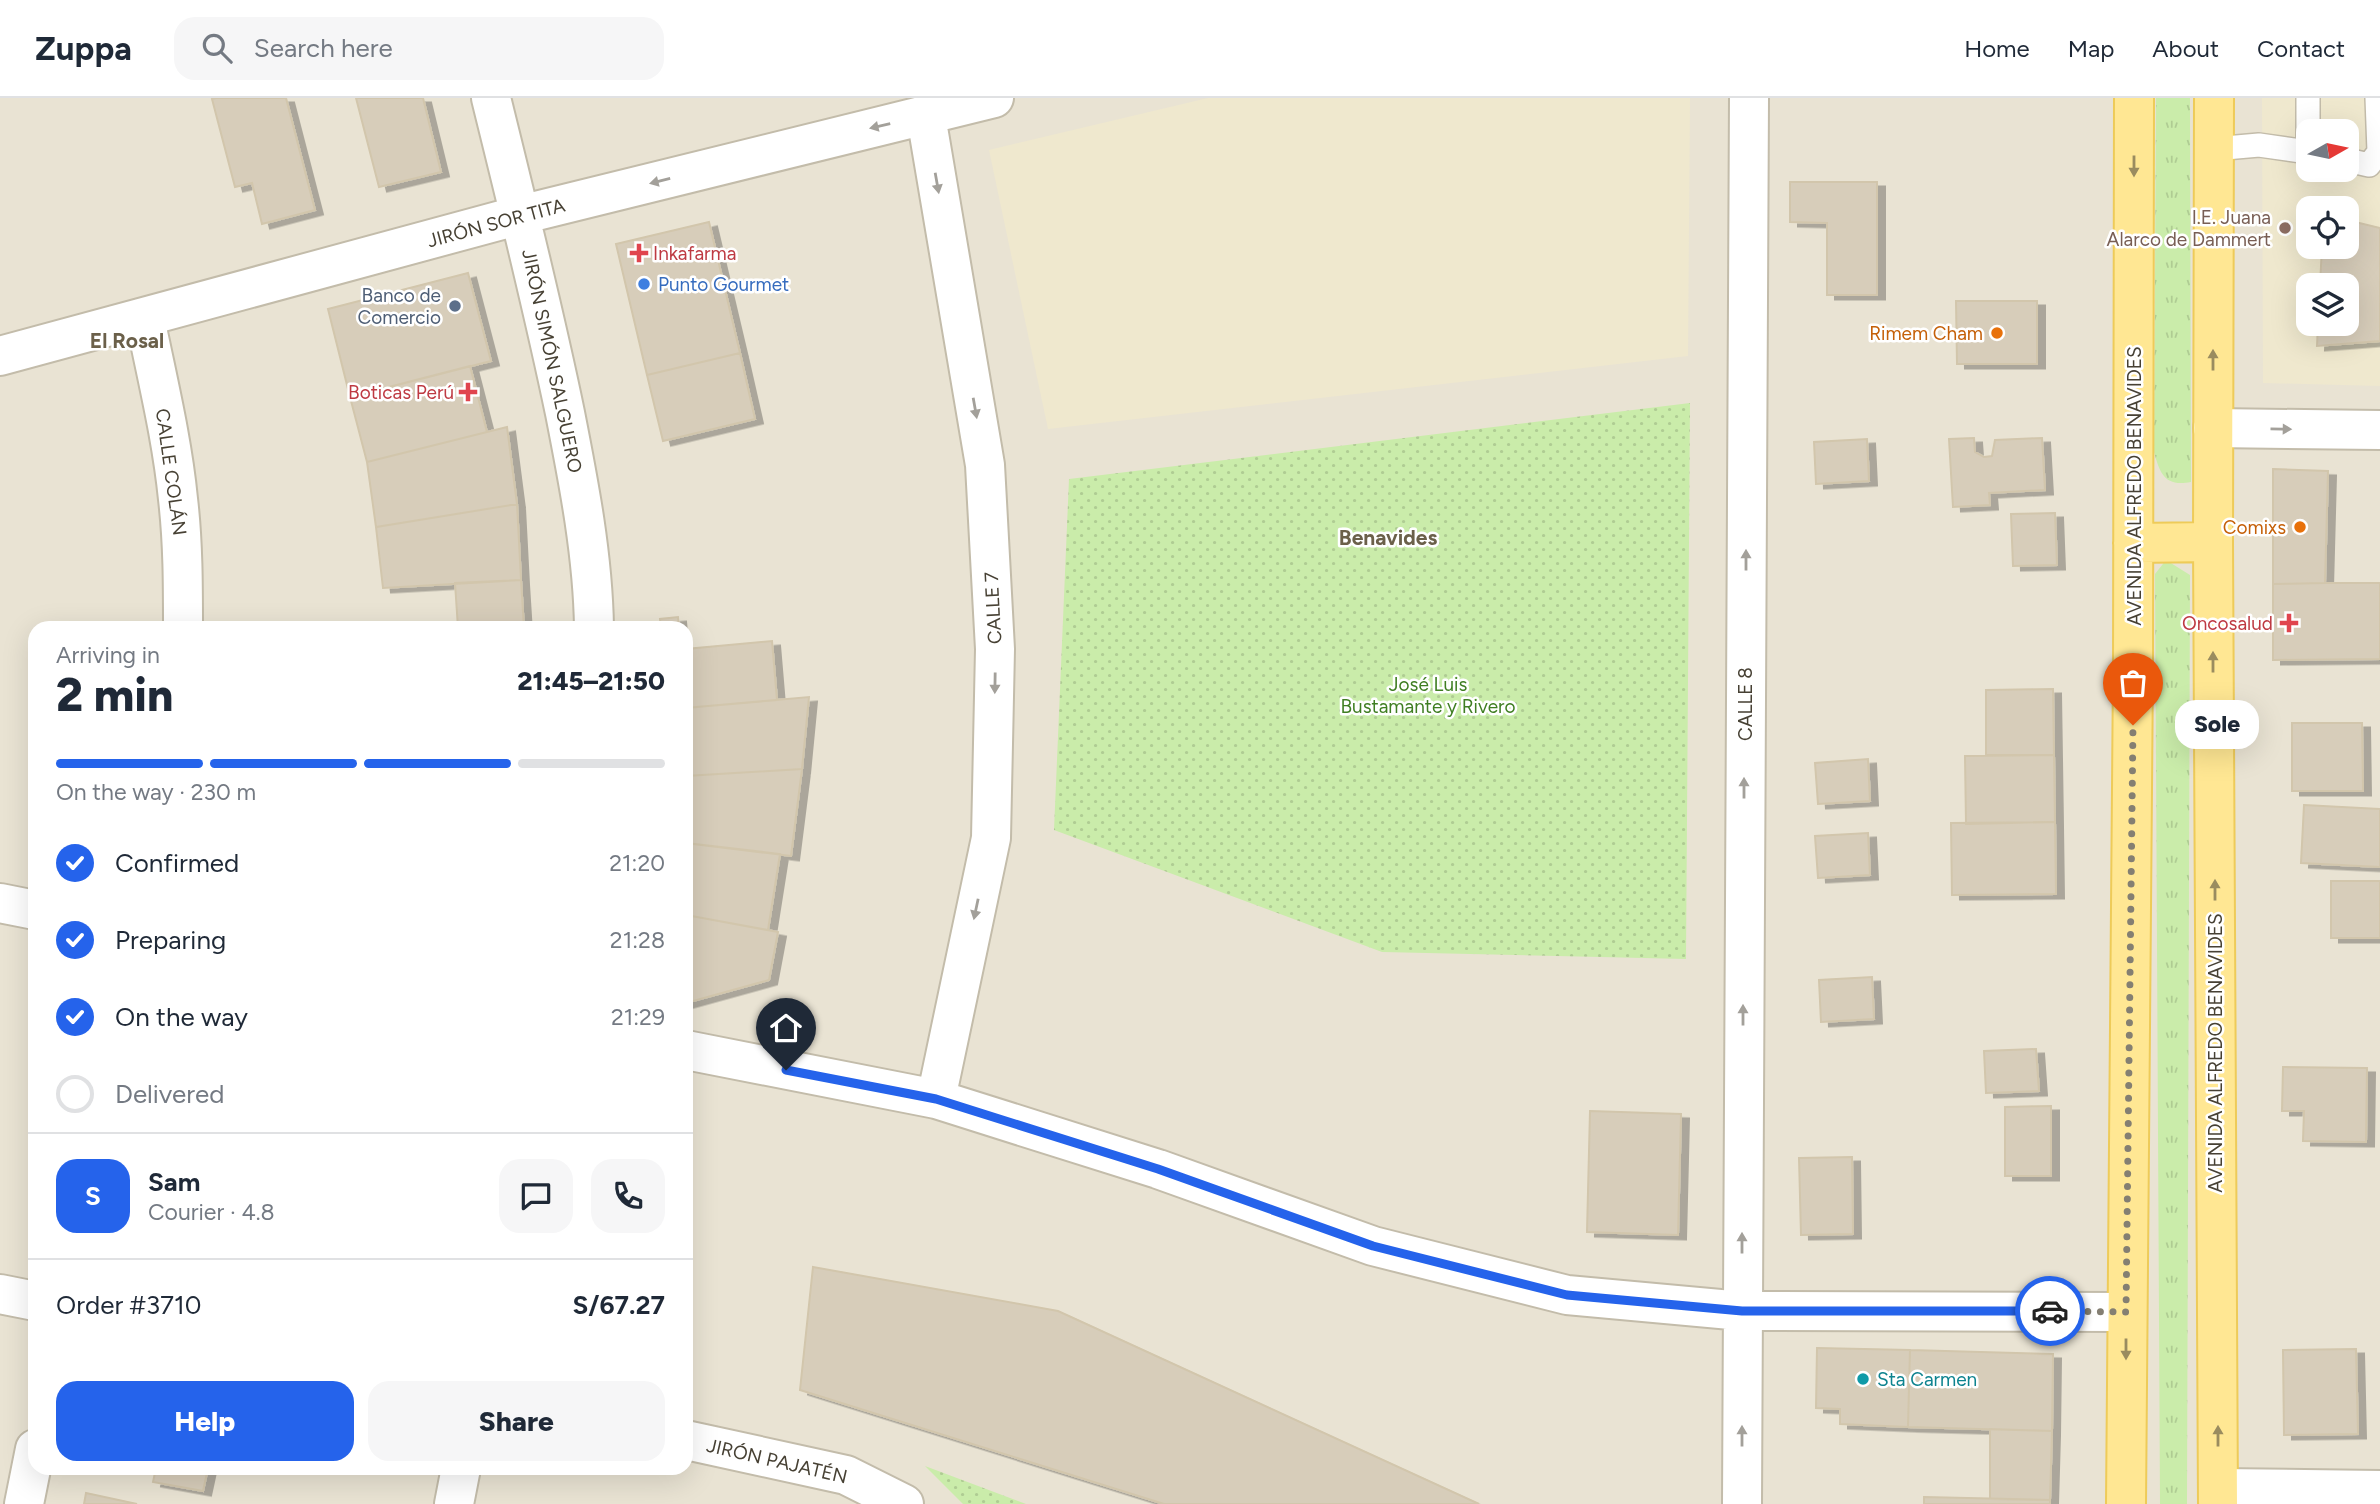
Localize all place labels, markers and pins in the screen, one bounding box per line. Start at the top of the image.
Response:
place label: I.E. Juana Alarco de Dammert [2107,206,2271,251]
marker: I.E. Juana Alarco de Dammert [2277,220,2293,236]
place label: Inkafarma [653,242,736,265]
marker: Inkafarma [631,245,647,261]
place label: Punto Gourmet [658,273,789,296]
marker: Punto Gourmet [636,276,652,292]
place label: Banco de Comercio [358,284,441,329]
marker: Banco de Comercio [447,298,463,314]
place label: Rimem Cham [1869,322,1983,345]
marker: Rimem Cham [1989,325,2005,341]
place label: Boticas Perú [348,381,454,404]
marker: Boticas Perú [460,384,476,400]
place label: Comixs [2223,516,2286,539]
marker: Comixs [2292,519,2308,535]
place label: Oncosalud [2182,612,2273,635]
marker: Oncosalud [2279,613,2299,633]
pin [2103,653,2163,725]
callout: Sole [2175,700,2259,750]
pin [756,998,816,1070]
place label: Sta Carmen [1877,1368,1977,1391]
marker: Sta Carmen [1855,1371,1871,1387]

